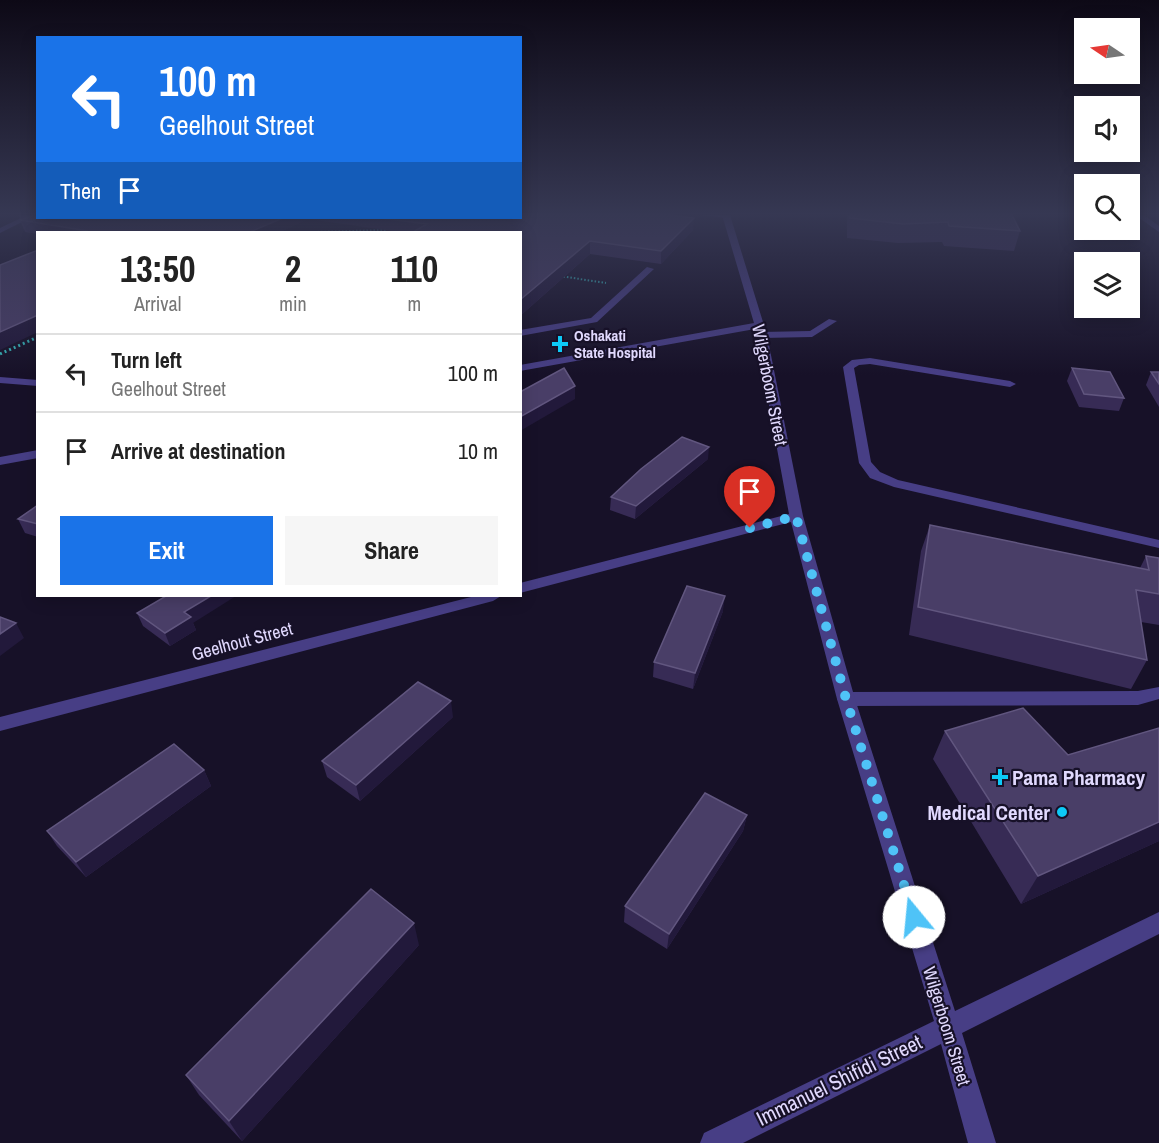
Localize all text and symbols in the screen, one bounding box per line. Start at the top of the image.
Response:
north arrow [1074,18,1140,84]
map controls [1074,18,1140,318]
text: 100 m [159,53,257,109]
icon: left [60,60,138,138]
button: sound [1074,96,1140,162]
text: Geelhout Street [159,107,314,143]
icon: arrive [113,174,146,207]
button: search [1074,174,1140,240]
text: Then [60,176,101,206]
text: 13:50 [120,245,195,293]
text: 2 [285,245,301,293]
text: 110 [390,245,438,293]
button: layers [1074,252,1140,318]
text: Arrival [134,290,181,317]
text: min [279,290,307,317]
text: m [407,290,421,317]
street label: Wilgerboom Street [746,322,794,448]
place label: Oshakati State Hospital [574,325,656,363]
marker: Oshakati State Hospital [551,335,569,353]
text: Turn left [111,345,182,375]
icon: left [60,357,93,390]
text: 100 m [448,358,498,388]
text: Geelhout Street [111,375,226,402]
icon: arrive [60,435,93,468]
text: Arrive at destination [111,436,285,466]
text: 10 m [458,436,498,466]
pin [724,466,775,528]
icon: arrive [733,475,766,508]
button: Exit [60,516,273,585]
button: Share [285,516,498,585]
street label: Geelhout Street [189,616,295,666]
place label: Pama Pharmacy [1012,763,1145,792]
marker: Pama Pharmacy [993,770,1007,784]
place label: Medical Center [928,798,1050,827]
marker: Medical Center [1055,805,1069,819]
position arrow [882,885,946,949]
street label: Wilgerboom Street [917,964,977,1088]
street label: Immanuel Shifidi Street [751,1027,927,1133]

